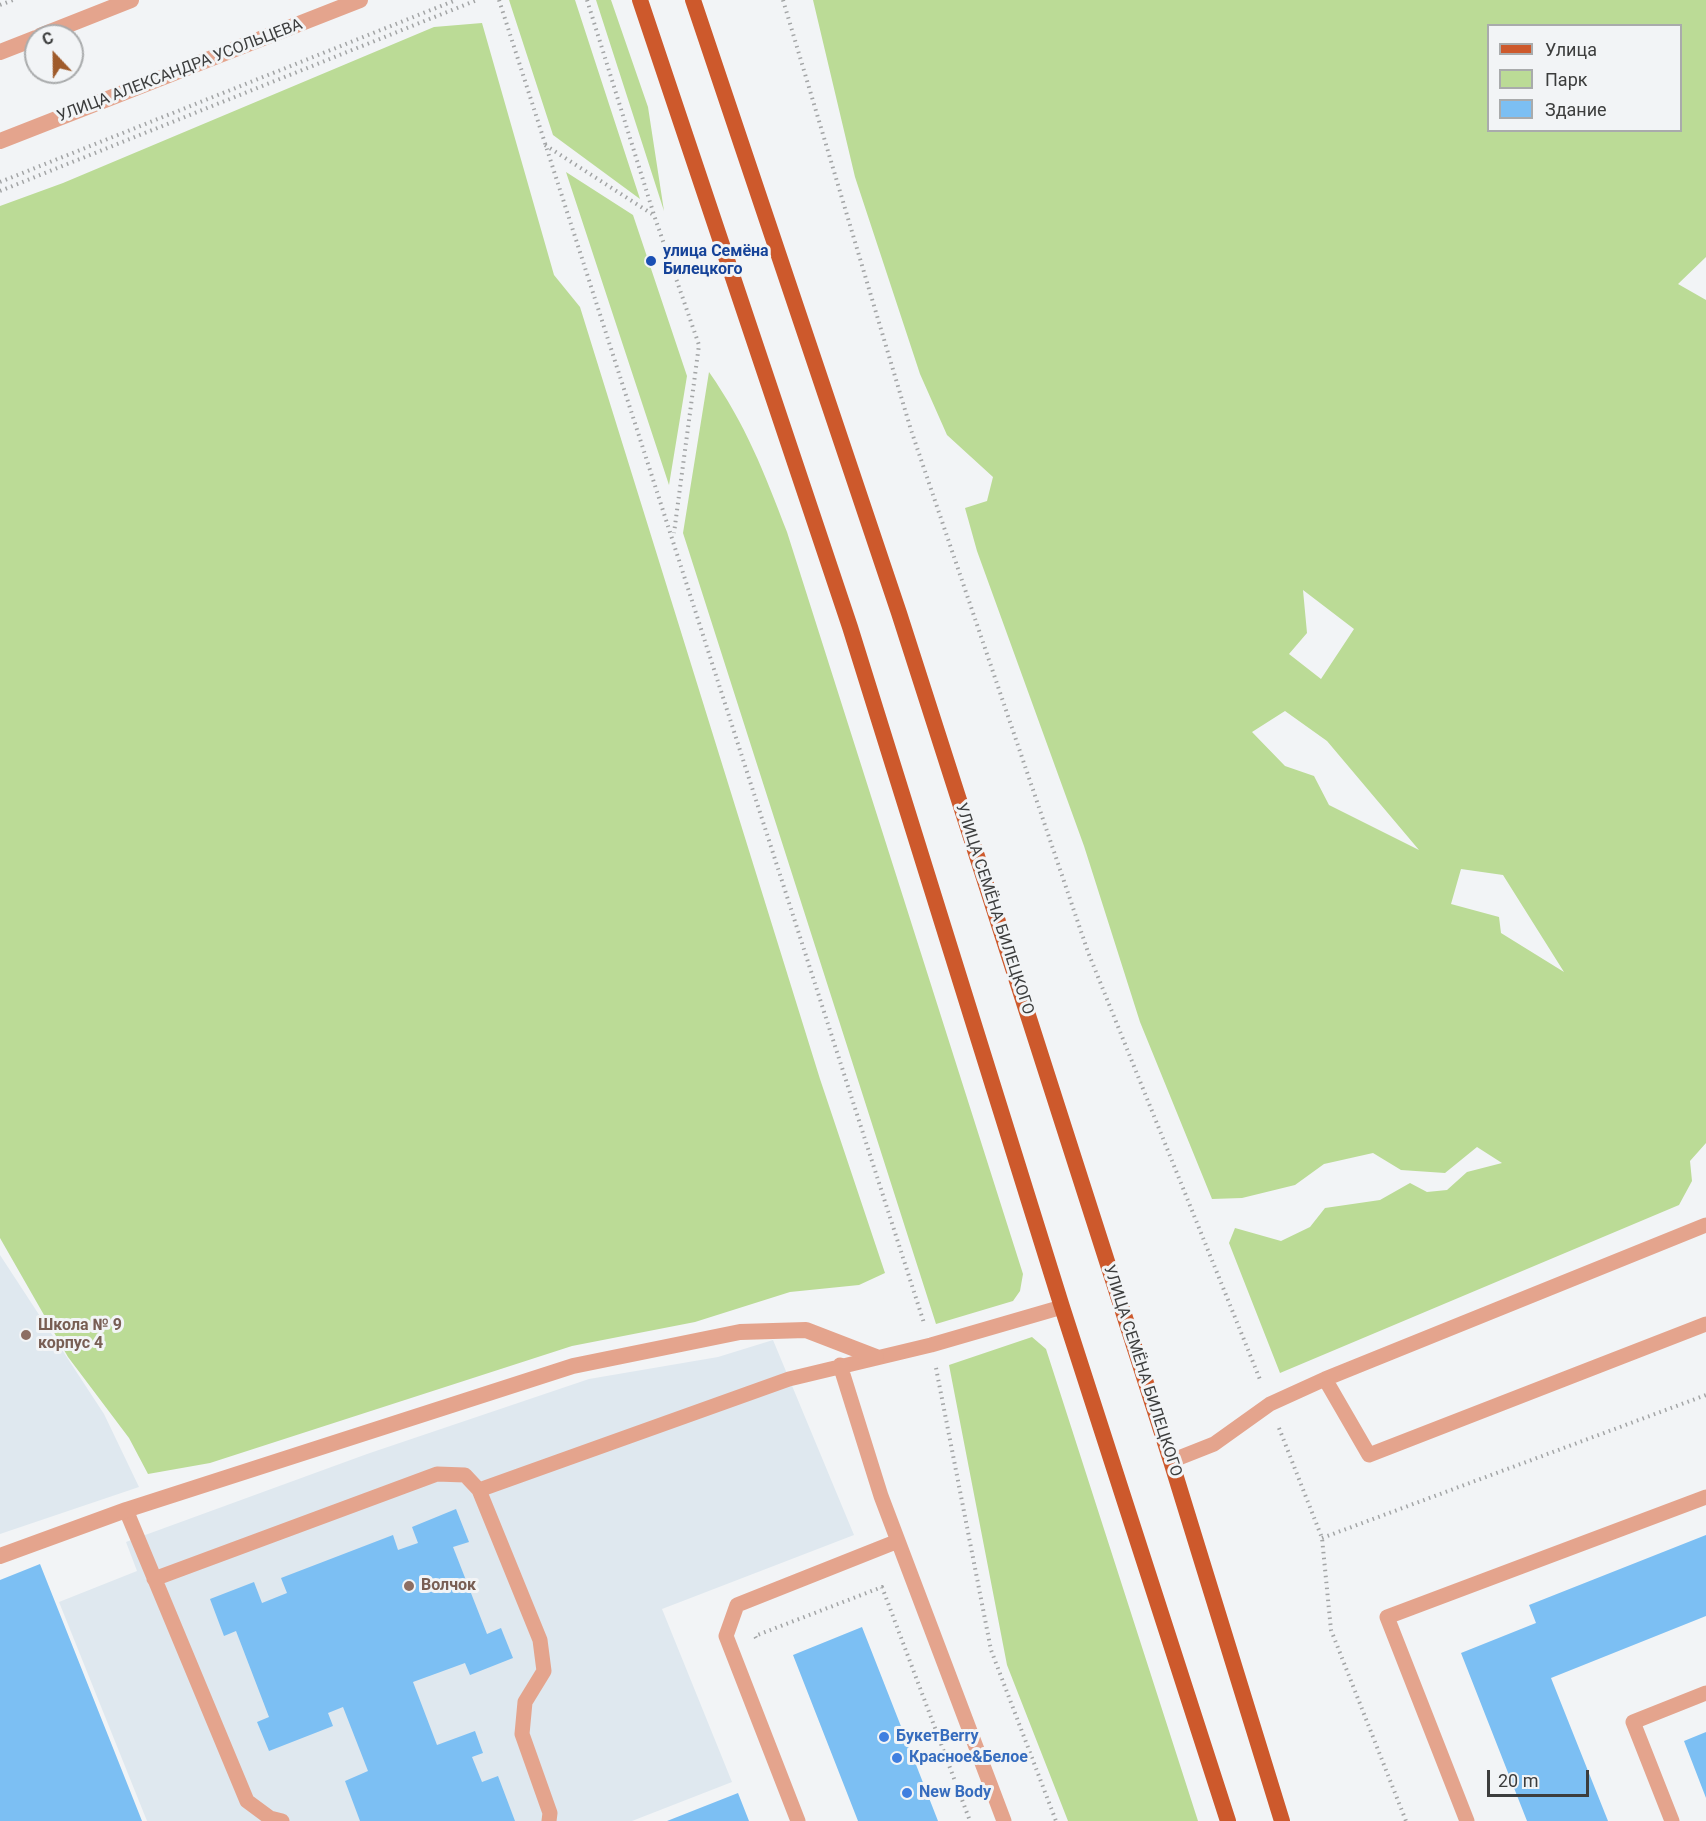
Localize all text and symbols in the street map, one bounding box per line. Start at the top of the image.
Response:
street label: УЛИЦА АЛЕКСАНДРА УСОЛЬЦЕВА [55,15,305,127]
north arrow [24,24,84,84]
legend [1487,24,1682,132]
text: С [39,28,56,49]
text: Улица [1545,39,1597,60]
text: Парк [1545,69,1587,90]
text: Здание [1545,99,1607,120]
place label: улица Семёна Билецкого [663,242,769,280]
marker: улица Семёна Билецкого [644,254,658,268]
street label: УЛИЦА СЕМЁНА БИЛЕЦКОГО [951,801,1037,1017]
street label: УЛИЦА СЕМЁНА БИЛЕЦКОГО [1099,1263,1185,1479]
place label: Школа № 9 корпус 4 [38,1316,122,1354]
marker: Школа № 9 корпус 4 [19,1328,33,1342]
place label: Волчок [421,1576,476,1596]
marker: Волчок [402,1579,416,1593]
place label: БукетBerry [896,1727,978,1747]
marker: БукетBerry [877,1730,891,1744]
place label: Красное&Белое [909,1748,1028,1768]
marker: Красное&Белое [890,1751,904,1765]
scale bar [1490,1758,1592,1796]
text: 20 m [1498,1770,1538,1791]
place label: New Body [919,1783,991,1803]
marker: New Body [900,1786,914,1800]

